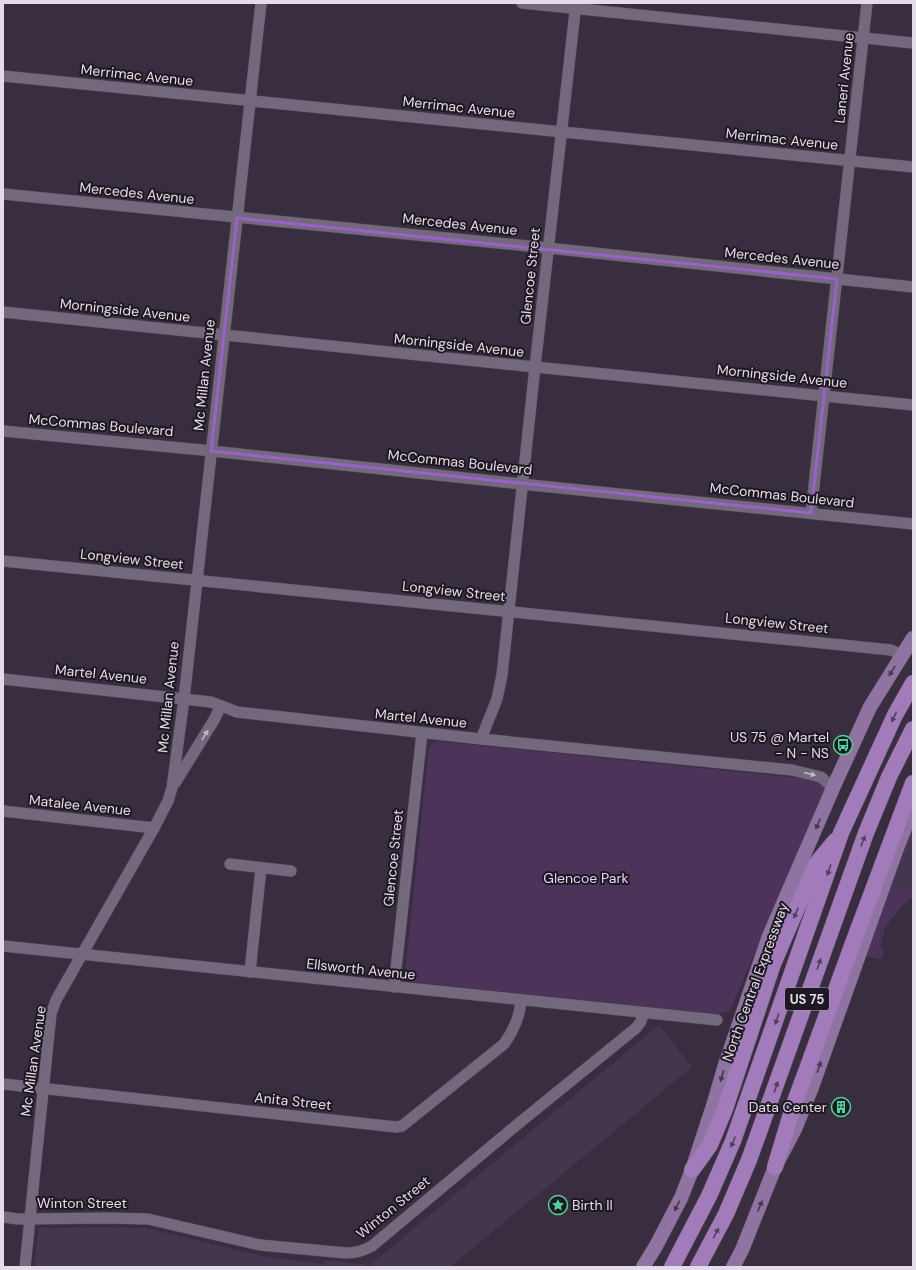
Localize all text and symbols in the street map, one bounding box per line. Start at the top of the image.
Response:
street label: Laneri Avenue [830,32,858,124]
street label: Merrimac Avenue [80,60,194,90]
street label: Merrimac Avenue [402,92,516,122]
street label: Merrimac Avenue [725,124,839,154]
street label: Mercedes Avenue [79,178,195,208]
street label: Mercedes Avenue [402,209,518,239]
street label: Glencoe Street [516,227,544,325]
street label: Mercedes Avenue [724,243,840,273]
street label: Morningside Avenue [59,294,191,326]
street label: Mc Millan Avenue [189,318,219,432]
street label: Morningside Avenue [393,329,525,361]
street label: Morningside Avenue [716,360,848,392]
street label: McCommas Boulevard [28,410,174,440]
street label: McCommas Boulevard [387,445,533,479]
street label: McCommas Boulevard [709,478,855,512]
street label: Longview Street [79,545,185,573]
street label: Longview Street [401,577,507,605]
street label: Longview Street [724,609,830,637]
street label: Mc Millan Avenue [153,640,183,754]
street label: Martel Avenue [54,660,148,688]
one-way arrow [888,666,896,676]
street label: Martel Avenue [374,704,468,732]
one-way arrow [891,712,897,723]
place label: US 75 @ Martel - N - NS [730,728,829,762]
one-way arrow [201,730,209,740]
bus stop icon: US 75 @ Martel - N - NS [832,734,854,756]
one-way arrow [804,771,816,777]
street label: Matalee Avenue [28,791,132,819]
street label: Glencoe Street [379,809,407,907]
one-way arrow [815,818,821,829]
one-way arrow [860,835,866,847]
one-way arrow [825,865,831,877]
park label: Glencoe Park [543,869,629,887]
street label: North Central Expressway [718,900,792,1064]
one-way arrow [792,907,798,919]
street label: Ellsworth Avenue [306,954,417,984]
one-way arrow [817,958,823,970]
road number: US 75 [785,988,829,1010]
street label: Mc Millan Avenue [16,1004,50,1118]
one-way arrow [773,1014,779,1026]
one-way arrow [816,1061,822,1073]
one-way arrow [719,1070,725,1082]
one-way arrow [773,1080,779,1092]
street label: Anita Street [254,1088,332,1114]
building icon: Data Center [830,1096,852,1118]
place label: Data Center [749,1098,827,1116]
one-way arrow [729,1136,735,1148]
street label: Winton Street [352,1172,434,1242]
street label: Winton Street [37,1194,127,1212]
place icon: Birth II [547,1194,569,1216]
place label: Birth II [572,1196,613,1214]
one-way arrow [757,1199,763,1211]
one-way arrow [673,1200,680,1212]
one-way arrow [713,1227,720,1238]

